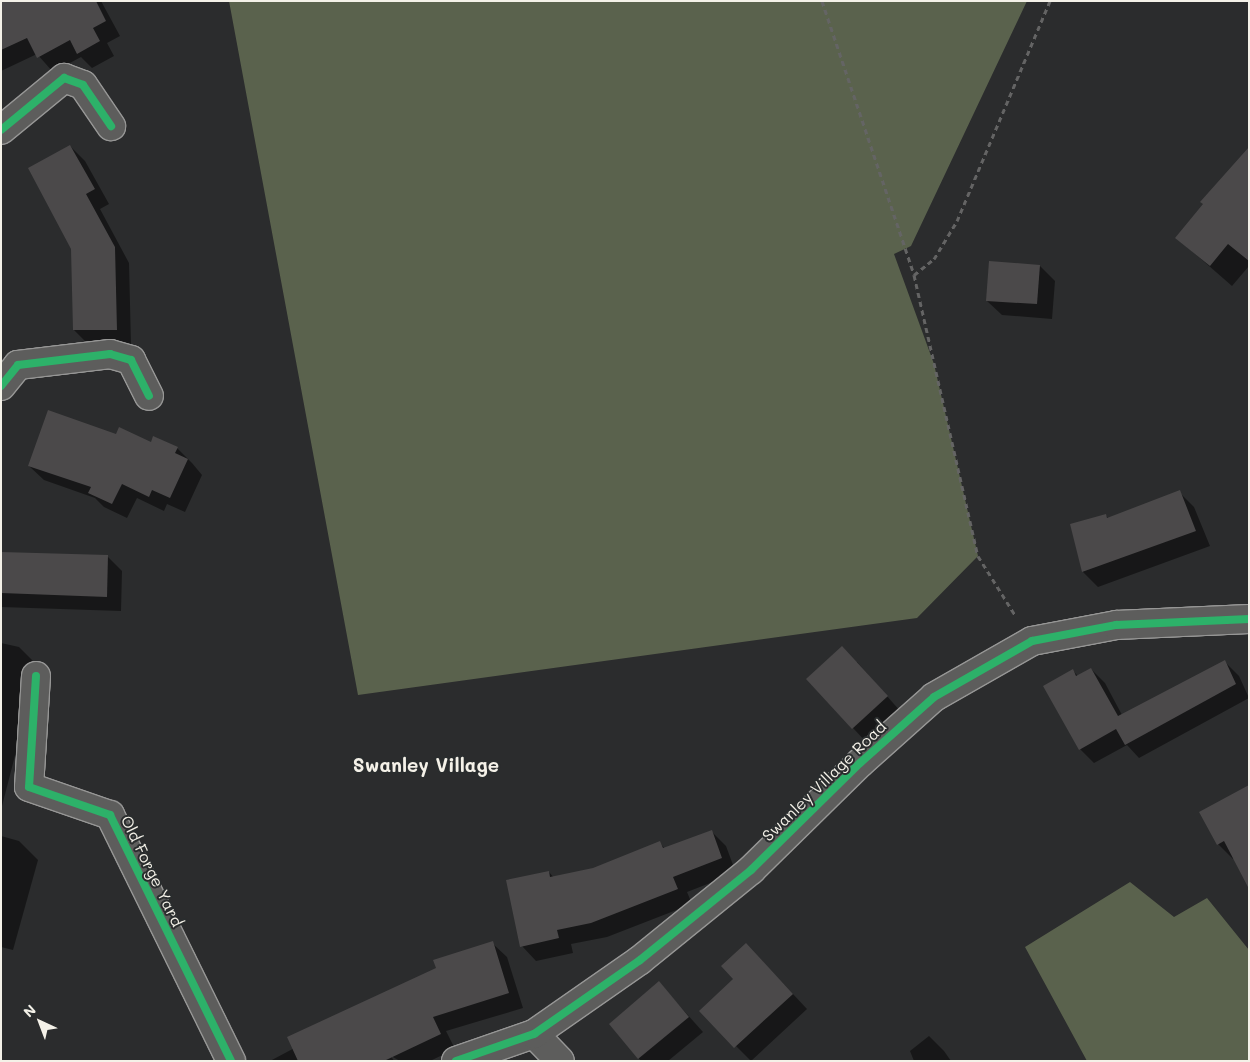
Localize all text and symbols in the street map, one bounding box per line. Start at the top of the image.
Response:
street label: Swanley Village Road [758,717,890,845]
district label: Swanley Village [353,754,499,776]
street label: Old Forge Yard [117,812,187,930]
north arrow [15,997,65,1047]
text: N [19,1000,40,1021]

